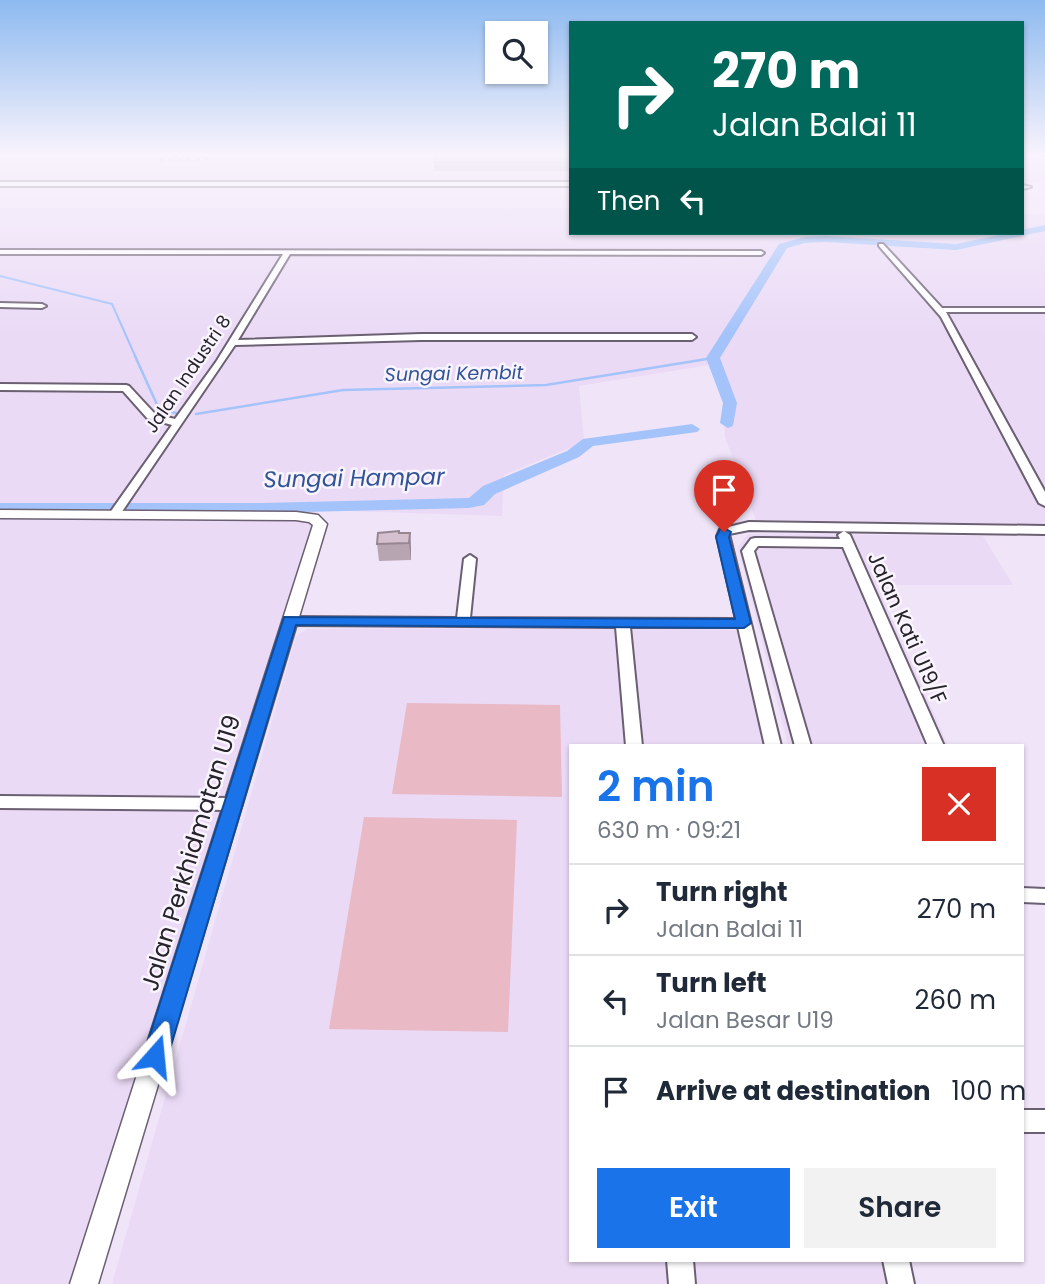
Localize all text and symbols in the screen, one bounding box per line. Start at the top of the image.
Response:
map controls [485,21,548,84]
button: search [485,21,548,84]
text: 270 m [712,37,860,105]
icon: right [597,49,688,140]
text: Jalan Balai 11 [712,102,917,147]
icon: left [674,182,712,220]
text: Then [597,183,660,219]
street label: Jalan Industri 8 [139,310,236,438]
water label: Sungai Kembit [384,359,525,388]
water label: Sungai Hampar [263,460,446,496]
pin [694,460,754,532]
icon: arrive [705,471,743,509]
street label: Jalan Kati U19/F [861,547,954,708]
street label: Jalan Perkhidmatan U19 [133,711,248,995]
text: 2 min [597,757,715,816]
button: close [922,767,996,841]
text: 630 m · 09:21 [597,814,741,846]
text: Turn right [656,874,788,910]
icon: right [597,891,635,929]
text: 270 m [917,891,996,927]
text: Jalan Balai 11 [656,913,803,945]
text: Turn left [656,965,767,1001]
icon: left [597,982,635,1020]
text: 260 m [914,982,996,1018]
text: Jalan Besar U19 [656,1004,834,1036]
position arrow [118,1019,192,1093]
icon: arrive [597,1073,635,1111]
text: Arrive at destination [656,1073,931,1109]
text: 100 m [952,1073,1026,1109]
button: Exit [597,1168,790,1248]
button: Share [804,1168,996,1248]

